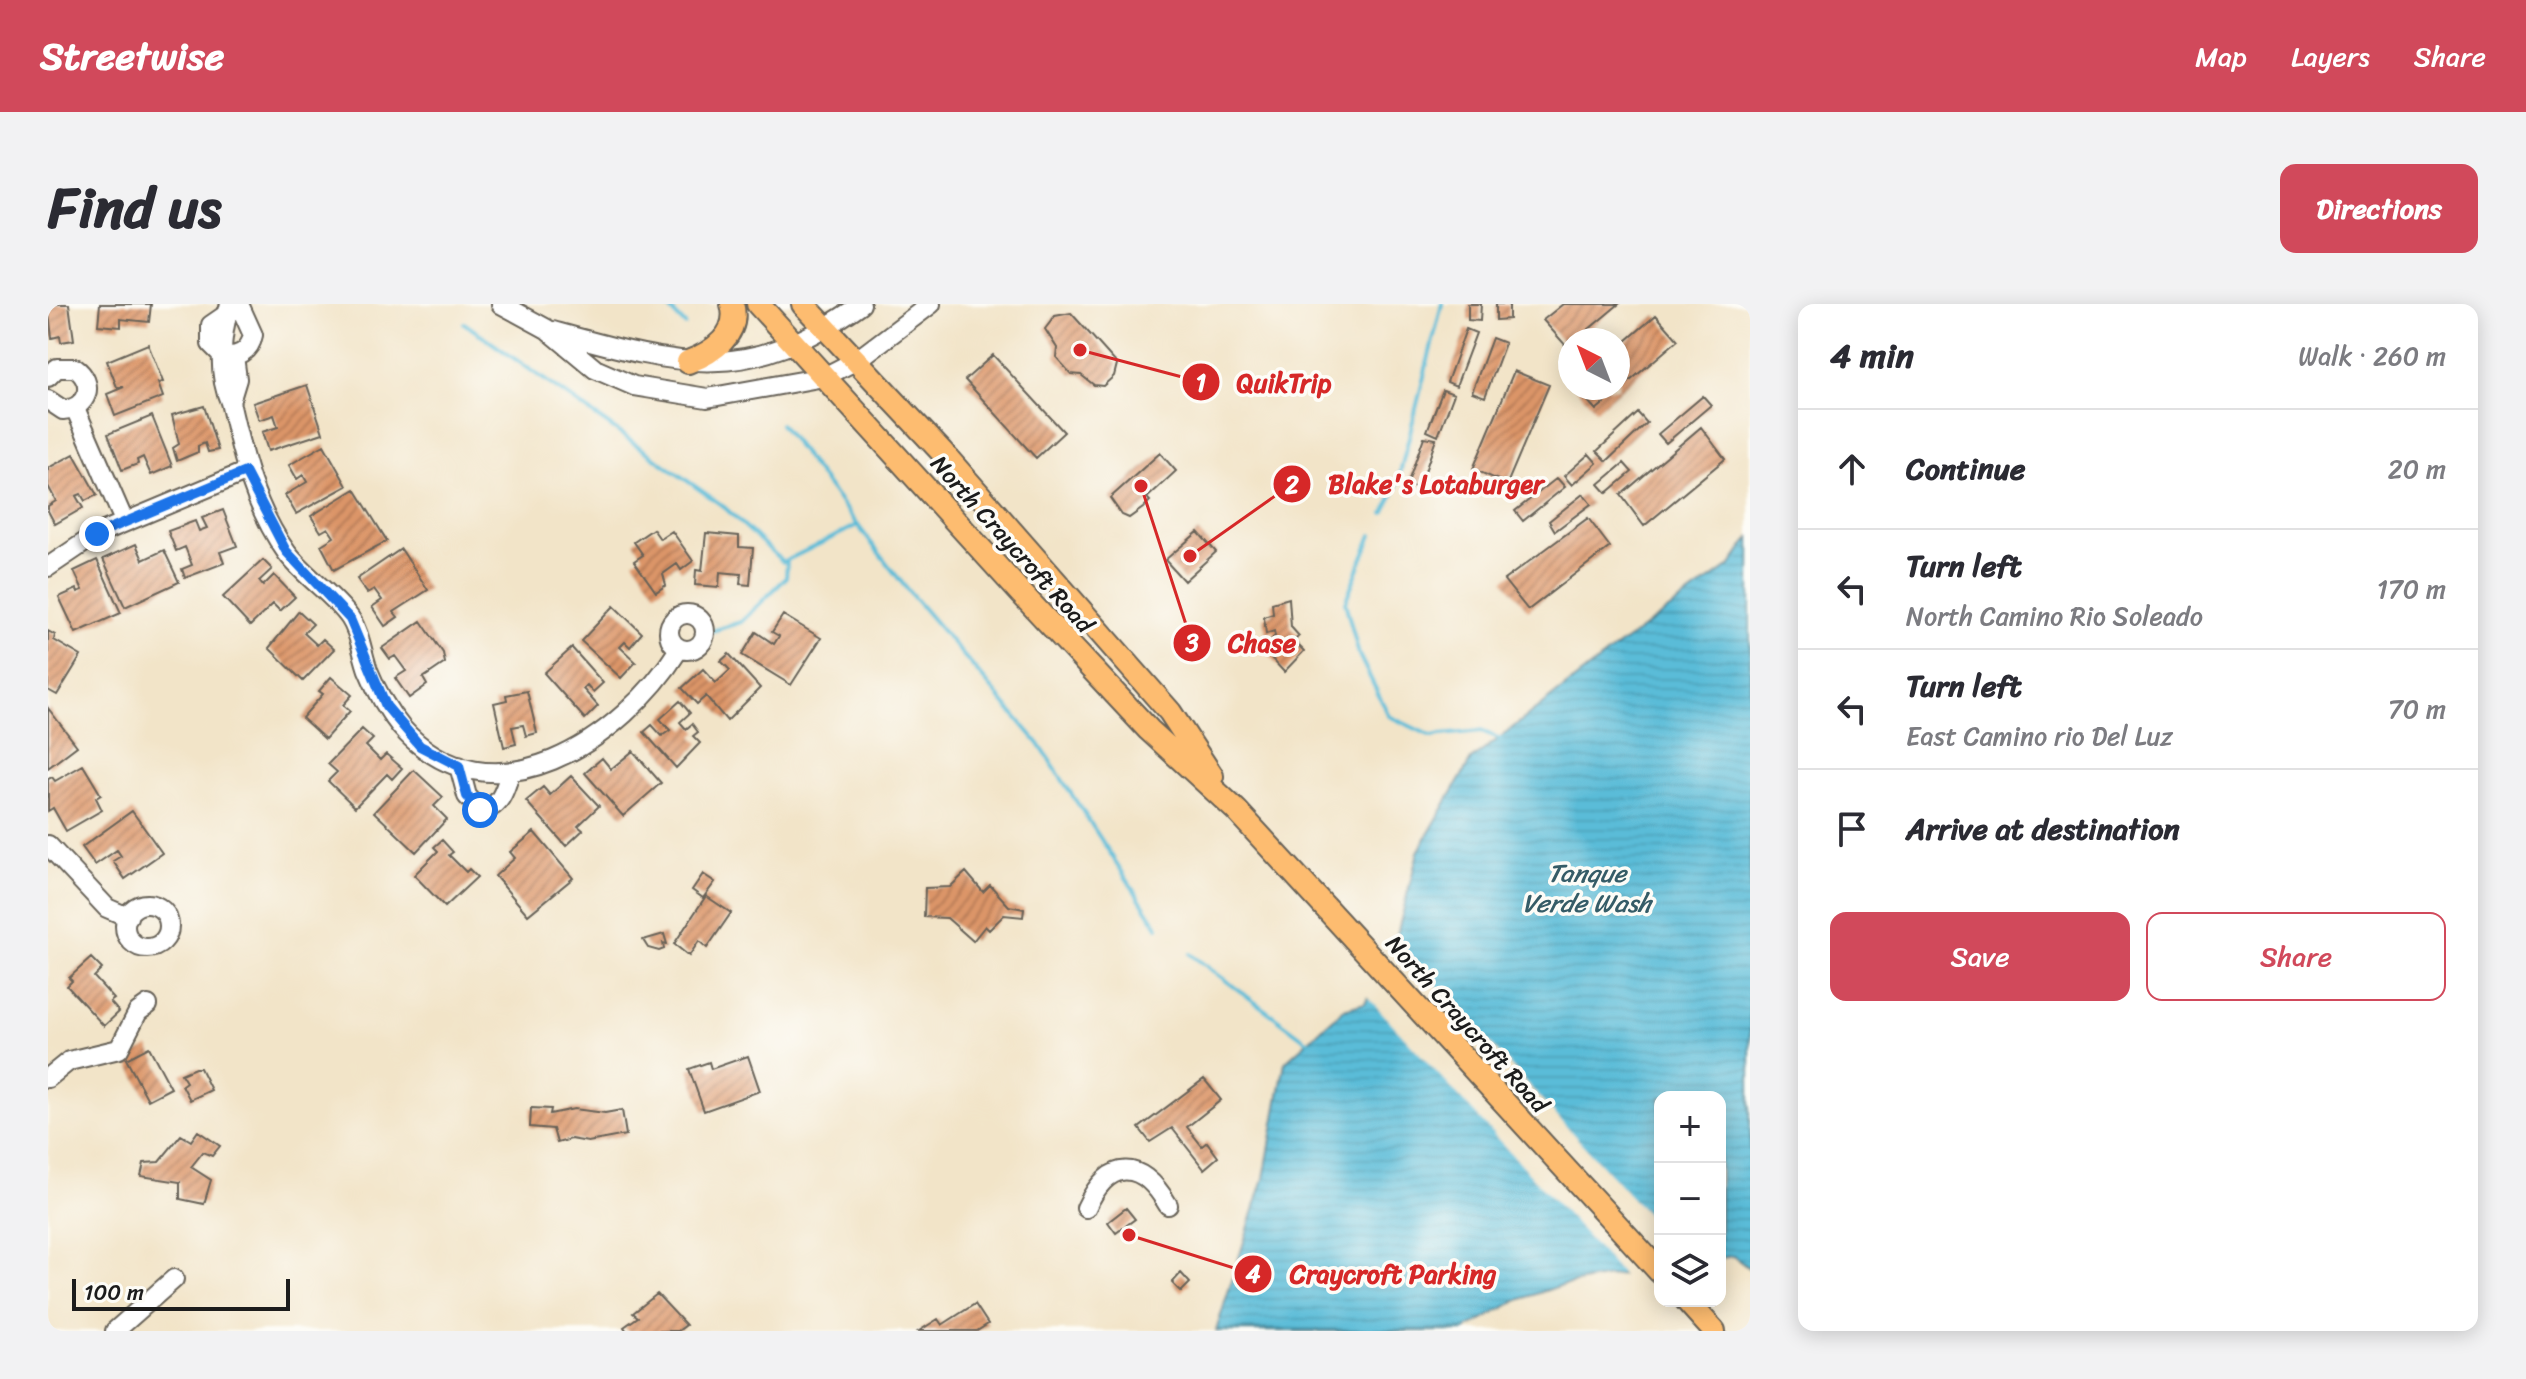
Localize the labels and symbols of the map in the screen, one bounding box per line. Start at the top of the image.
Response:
north arrow [1558,328,1630,400]
callout: QuikTrip [1181,357,1347,407]
text: QuikTrip [1237,360,1332,406]
text: 1 [1196,362,1206,404]
street label: North Craycroft Road [920,445,1106,645]
callout: Blake's Lotaburger [1272,459,1561,509]
text: Blake's Lotaburger [1328,461,1546,507]
text: 2 [1284,464,1299,506]
route end [79,516,115,552]
callout: Chase [1172,618,1312,668]
text: Chase [1227,620,1297,666]
text: 3 [1184,622,1199,664]
route start [462,792,498,828]
water label: Tanque Verde Wash [1523,850,1654,926]
street label: North Craycroft Road [1375,925,1561,1125]
callout: Craycroft Parking [1233,1249,1512,1299]
text: Craycroft Parking [1289,1251,1496,1297]
text: 4 [1246,1253,1261,1295]
scale bar [72,1275,290,1311]

